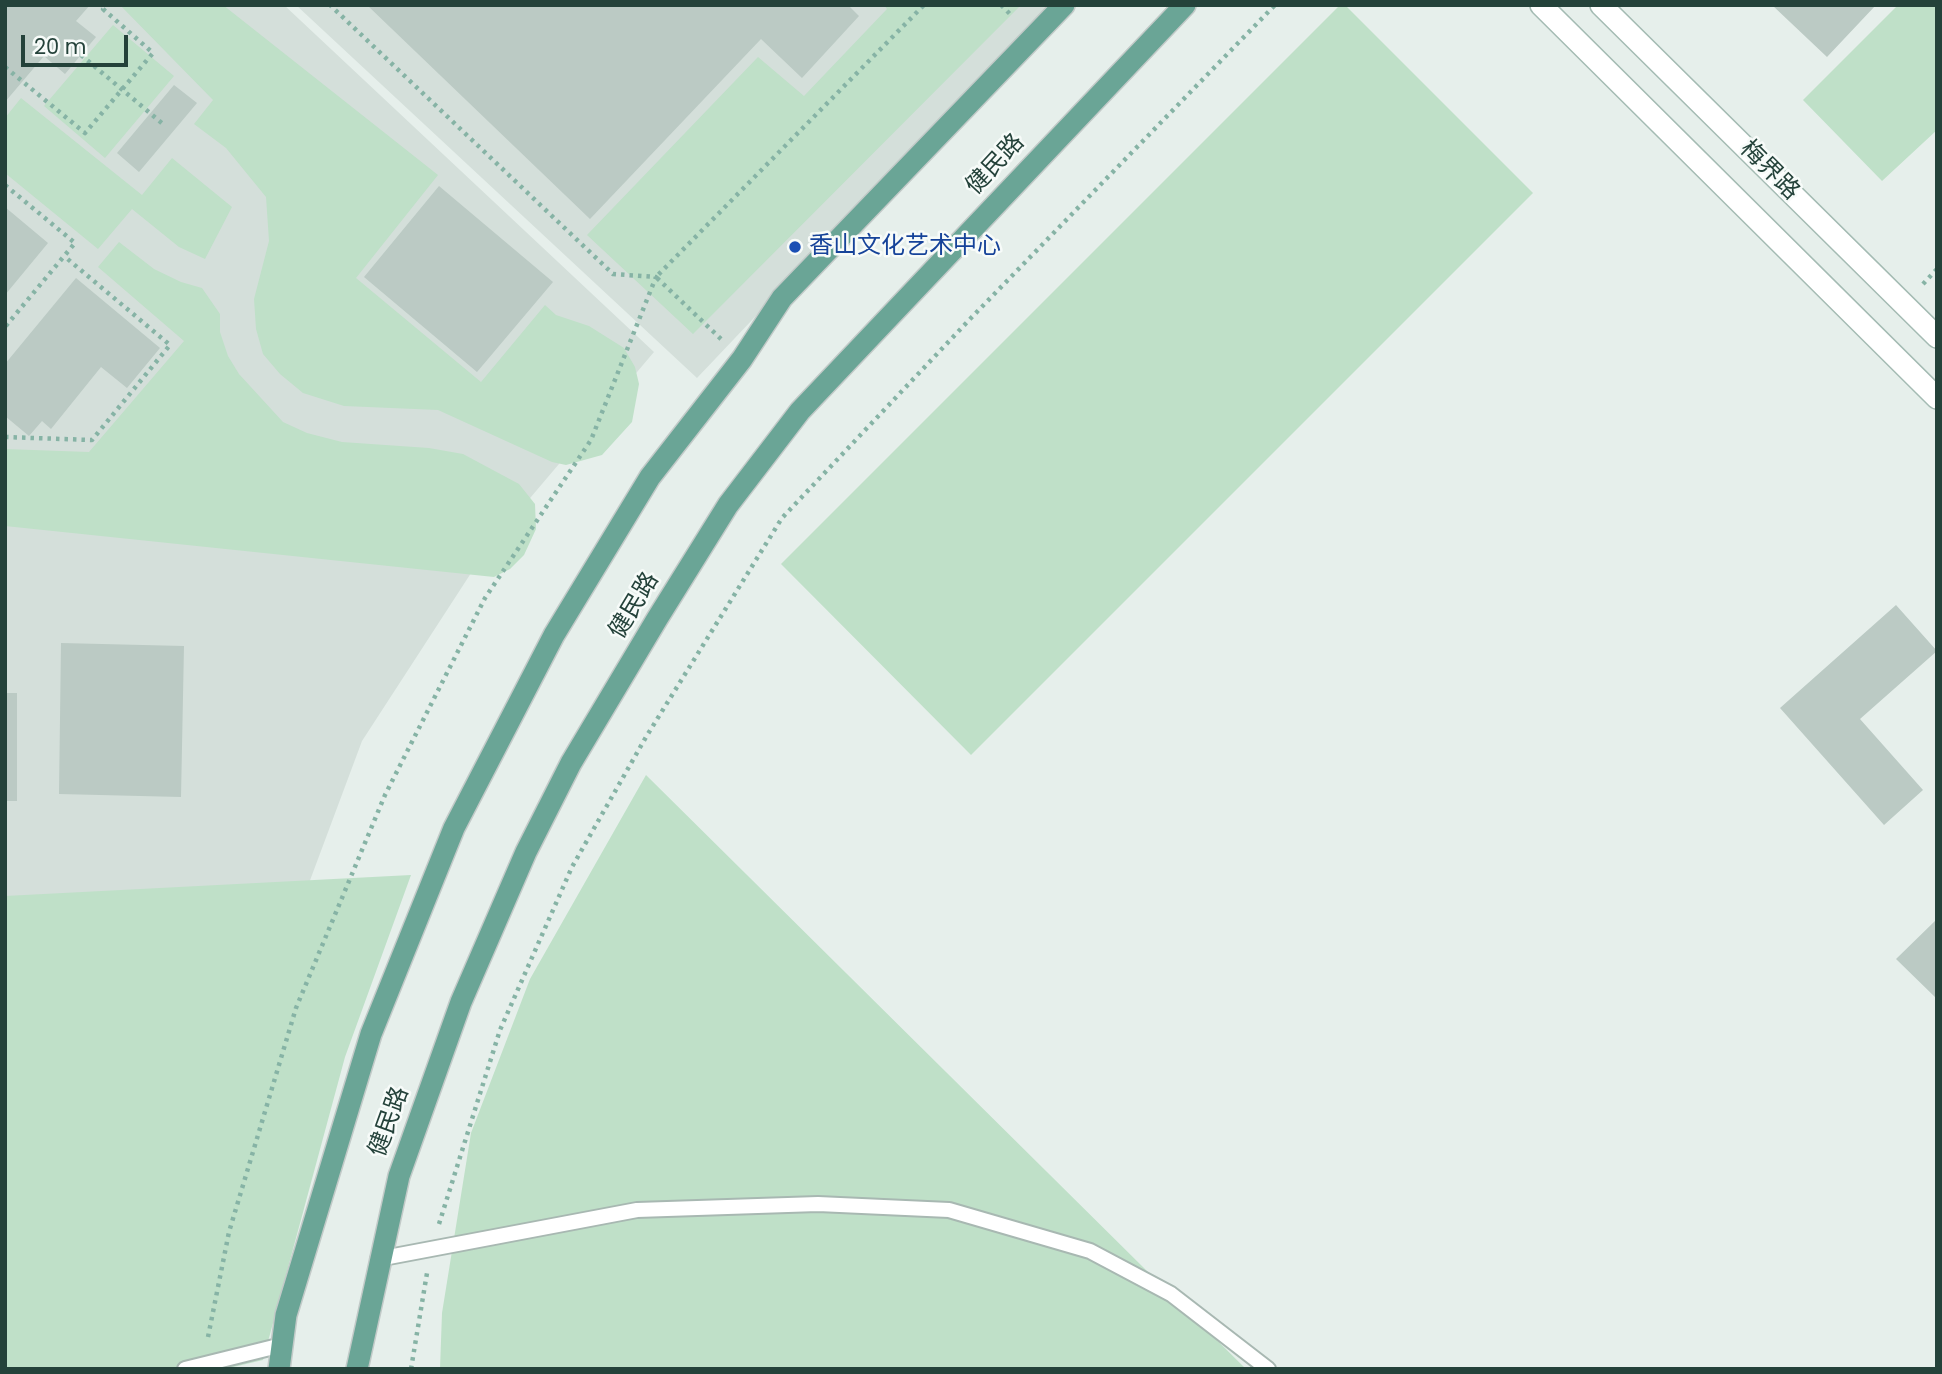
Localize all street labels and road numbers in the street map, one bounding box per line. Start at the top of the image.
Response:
street label: 健民路 [961,129,1031,201]
street label: 梅界路 [1733,135,1805,207]
street label: 健民路 [604,568,666,644]
street label: 健民路 [364,1083,416,1161]

